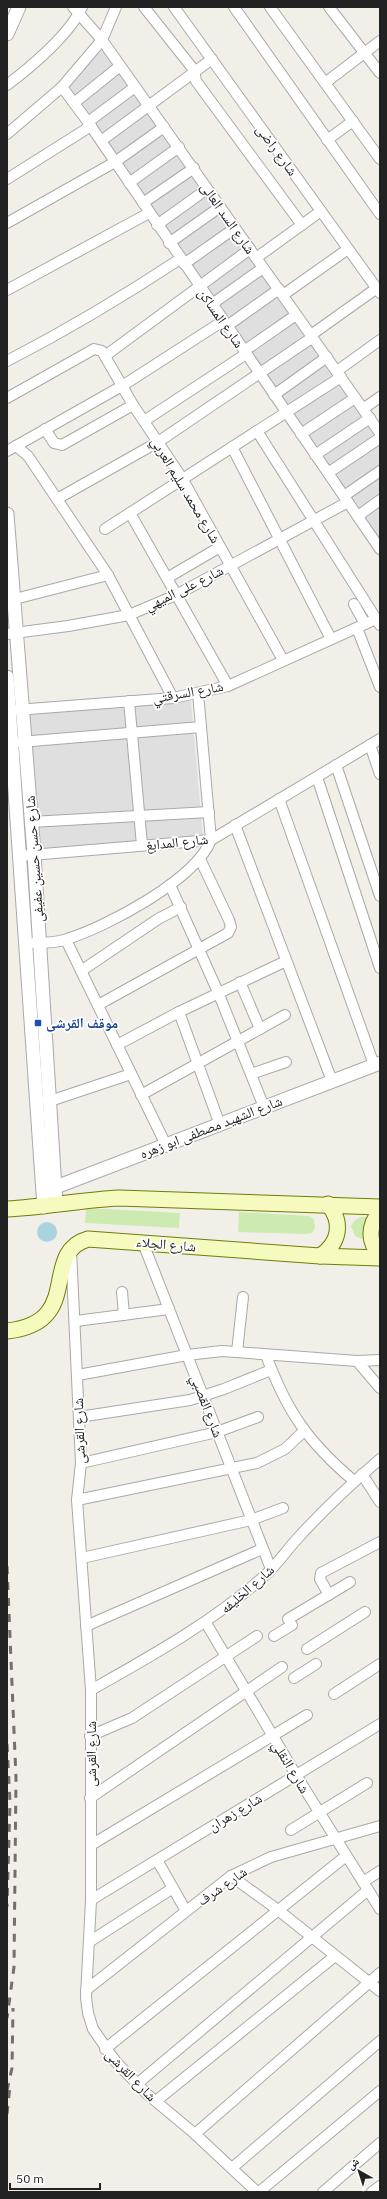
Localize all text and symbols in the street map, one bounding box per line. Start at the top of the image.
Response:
street label: شارع راضى [251,121,302,180]
street label: شارع السد العالى [196,179,259,258]
street label: شارع المساكن [193,285,248,352]
street label: شارع محمد سليم العربي [145,434,225,548]
street label: شارع على الميهي [142,561,227,617]
street label: شارع السرقتي [151,677,225,710]
street label: شارع حسن حسين عفيفى [21,795,48,923]
street label: شارع المدابغ [145,830,209,855]
place label: موقف القرشى [46,1014,118,1032]
marker: موقف القرشى [33,1018,43,1028]
street label: شارع الشهيد مصطفى ابو زهره [137,1092,285,1163]
street label: شارع الجلاء [135,1232,197,1257]
street label: شارع القصبي [184,1372,227,1441]
street label: شارع القرشى [69,1398,90,1464]
street label: شارع الخليفه [216,1561,278,1618]
street label: شارع القرشى [82,1721,101,1787]
street label: شارع النقلي [266,1737,314,1798]
street label: شارع زهران [205,1789,266,1836]
street label: شارع شرف [194,1862,251,1910]
street label: شارع القرشى [101,2045,160,2106]
north arrow [339,2151,379,2191]
text: ش [344,2154,363,2173]
scale bar [10,2165,100,2191]
text: 50 m [16,2171,44,2186]

